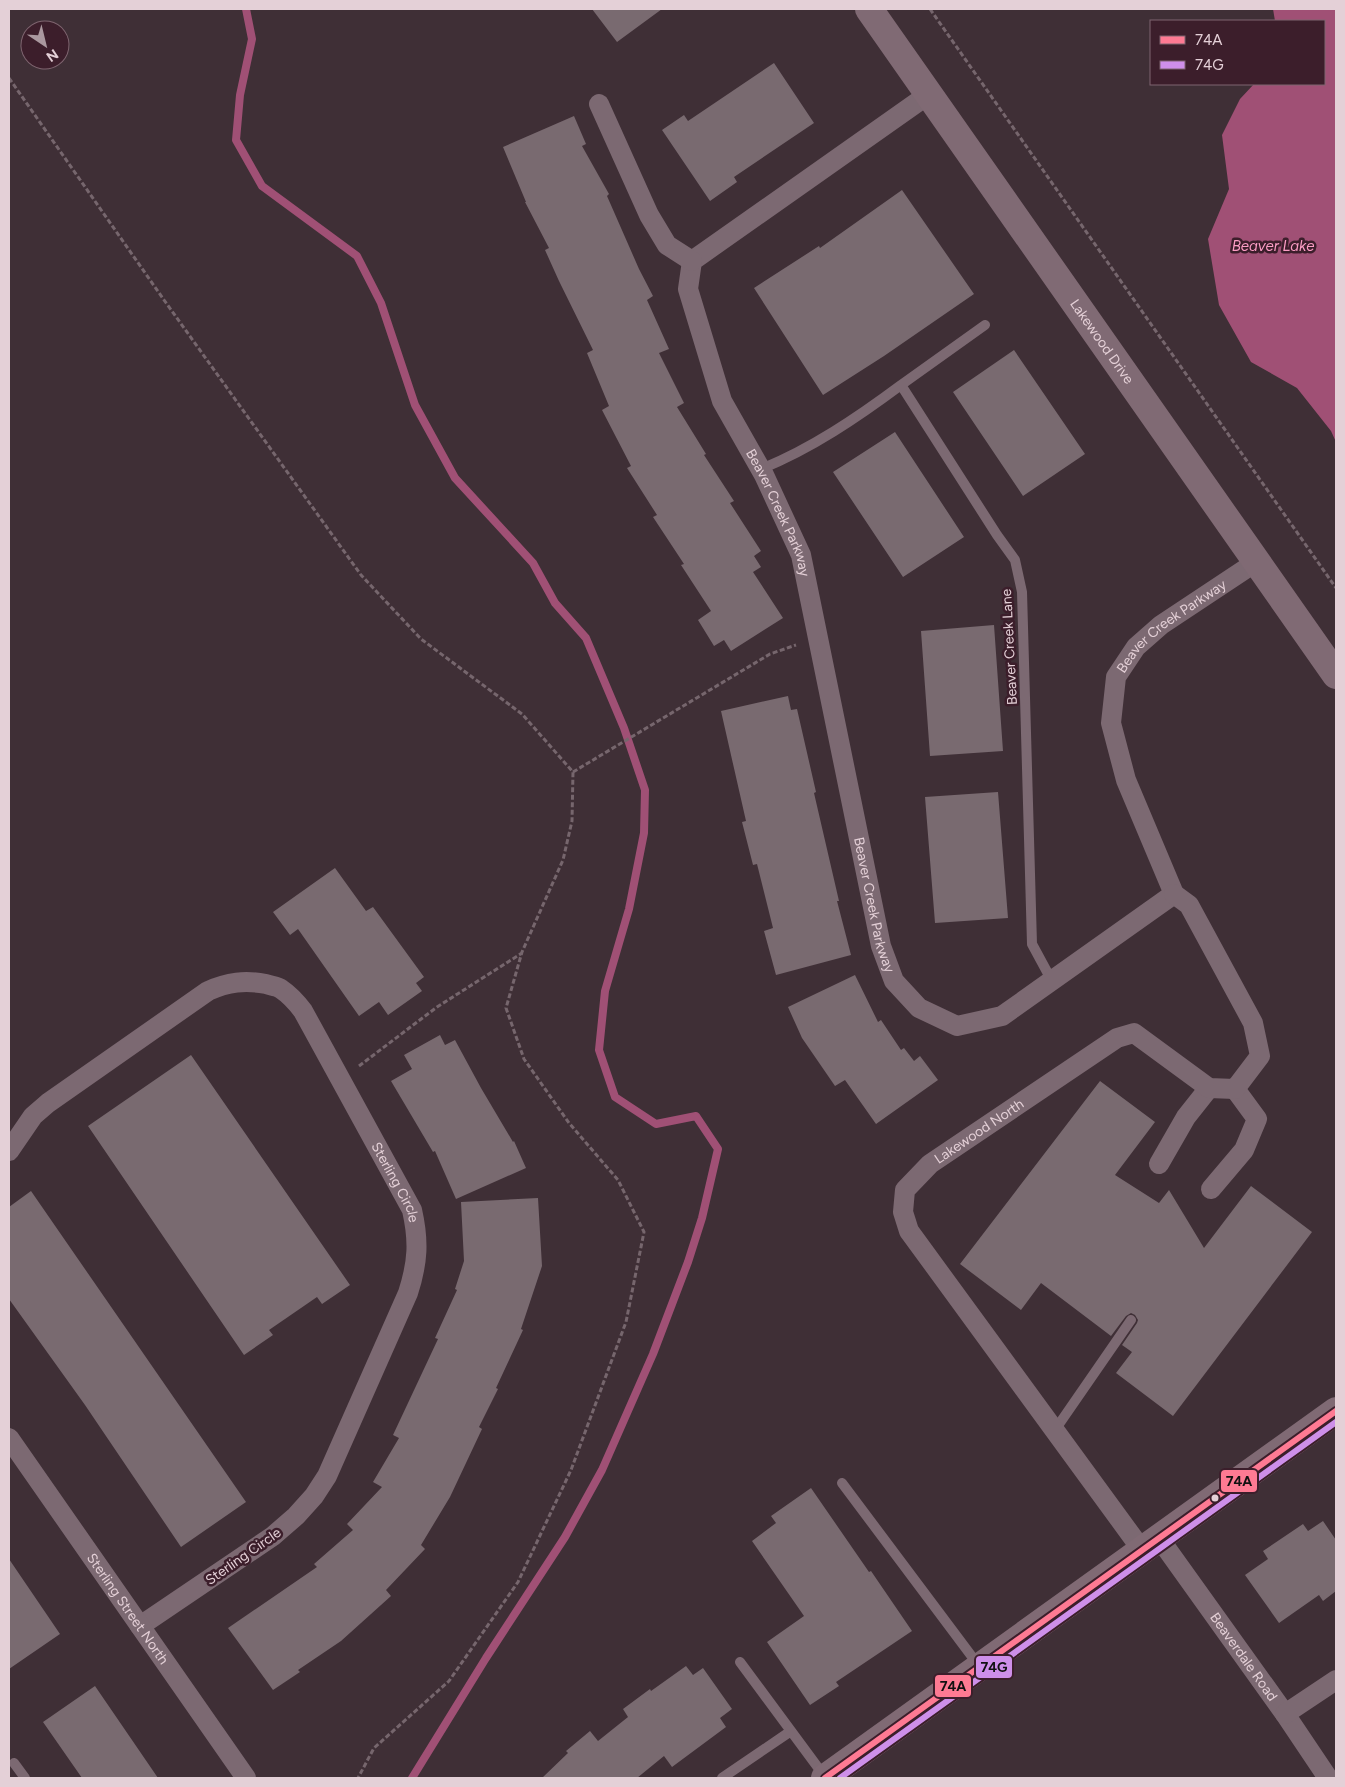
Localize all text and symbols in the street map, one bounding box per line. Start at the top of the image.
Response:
north arrow [20,20,70,70]
legend [1150,20,1325,85]
text: 74A [1195,31,1223,49]
text: N [43,45,61,65]
text: 74G [1195,56,1224,74]
water label: Beaver Lake [1232,237,1314,255]
street label: Lakewood Drive [1066,296,1137,388]
street label: Beaver Creek Parkway [742,446,813,579]
street label: Beaver Creek Parkway [1113,576,1230,676]
street label: Beaver Creek Lane [998,588,1021,706]
street label: Beaver Creek Parkway [850,836,898,976]
street label: Lakewood North [931,1095,1027,1168]
street label: Sterling Circle [367,1139,422,1224]
line badge: 74A [1220,1469,1258,1493]
text: 74A [1226,1473,1252,1490]
unlabelled marker [1210,1493,1220,1503]
street label: Sterling Circle [202,1524,285,1589]
street label: Sterling Street North [83,1550,172,1668]
street label: Beaverdale Road [1206,1610,1281,1704]
line badge: 74G [975,1655,1013,1679]
text: 74G [980,1659,1008,1676]
line badge: 74A [934,1674,972,1698]
text: 74A [940,1678,966,1695]

